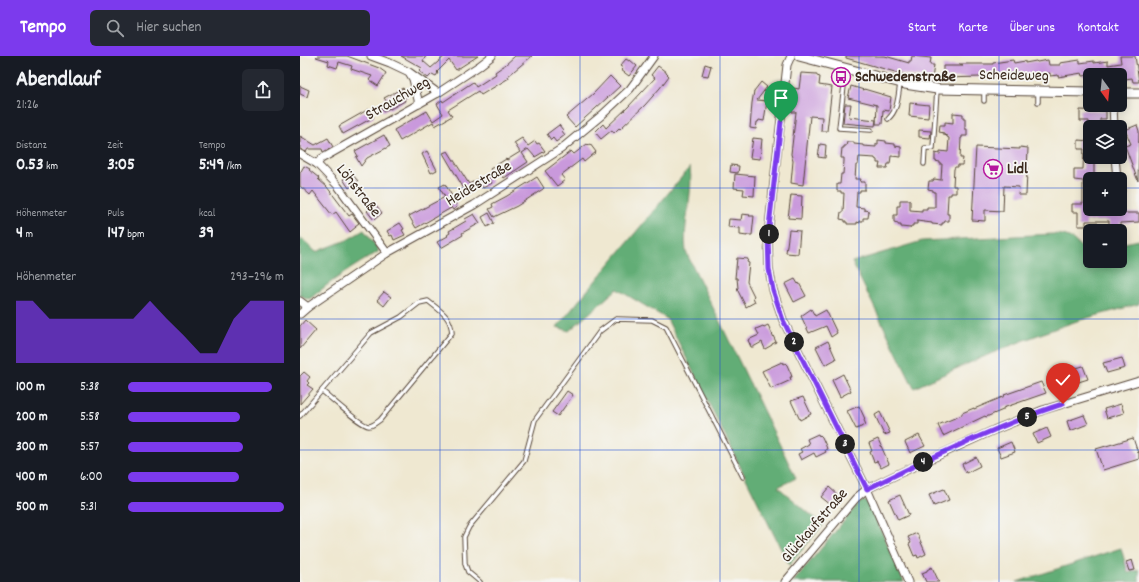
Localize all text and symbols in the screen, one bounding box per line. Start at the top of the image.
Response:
search box [90,10,370,46]
text: Tempo [20,15,66,42]
icon: search [104,17,126,39]
text: Hier suchen [136,17,201,39]
text: Start [908,18,936,38]
text: Karte [958,18,988,38]
text: Über uns [1010,18,1055,38]
text: Kontakt [1077,18,1119,38]
street label: Scheideweg [979,64,1049,88]
text: Abendlauf [16,65,100,96]
bus stop icon: Schwedenstraße [830,66,852,88]
place label: Schwedenstraße [855,66,956,89]
north arrow [1083,68,1127,112]
map controls [1083,68,1127,268]
button: share [242,69,284,111]
street label: Strauchweg [361,71,435,127]
pin [764,81,798,122]
icon: arrive [770,87,792,109]
text: 21:26 [16,96,39,115]
button: layers [1083,120,1127,164]
text: Distanz [16,138,47,154]
text: Zeit [107,138,123,154]
text: Tempo [199,138,225,154]
text: 0.53 [16,154,44,178]
text: 3:05 [107,154,135,178]
text: 5:49 [199,154,224,178]
street label: Heidestraße [442,155,516,213]
supermarket icon: Lidl [982,158,1004,180]
place label: Lidl [1007,158,1028,181]
text: km [44,159,58,175]
text: /km [224,159,242,175]
street label: Löhstraße [330,160,386,222]
button: + [1083,172,1127,216]
text: Höhenmeter [16,206,67,222]
text: Puls [107,206,124,222]
text: kcal [199,206,215,222]
text: 4 [16,222,23,246]
text: 147 [107,222,125,246]
text: 39 [199,222,214,246]
pin: 1 [759,224,779,244]
button: − [1083,224,1127,268]
text: 1 [768,226,770,242]
text: m [23,227,33,243]
text: bpm [125,227,145,243]
text: Höhenmeter [16,268,76,287]
text: 293–296 m [230,268,284,287]
pin: 2 [784,332,804,352]
text: 2 [792,334,796,350]
pin [1046,363,1080,404]
icon: check [1052,369,1074,391]
text: 100 m [16,378,45,397]
text: 5:38 [80,378,99,397]
pin: 5 [1017,407,1037,427]
text: 200 m [16,408,48,427]
text: 5:58 [80,408,99,427]
text: 5 [1024,409,1030,425]
pin: 3 [835,434,855,454]
text: 3 [843,436,847,452]
text: 300 m [16,438,48,457]
text: 5:57 [80,438,99,457]
pin: 4 [913,452,933,472]
text: 4 [921,454,925,470]
text: 400 m [16,468,47,487]
text: 6:00 [80,468,103,487]
street label: Glückaufstraße [776,484,854,568]
text: 500 m [16,498,48,517]
text: 5:31 [80,498,97,517]

